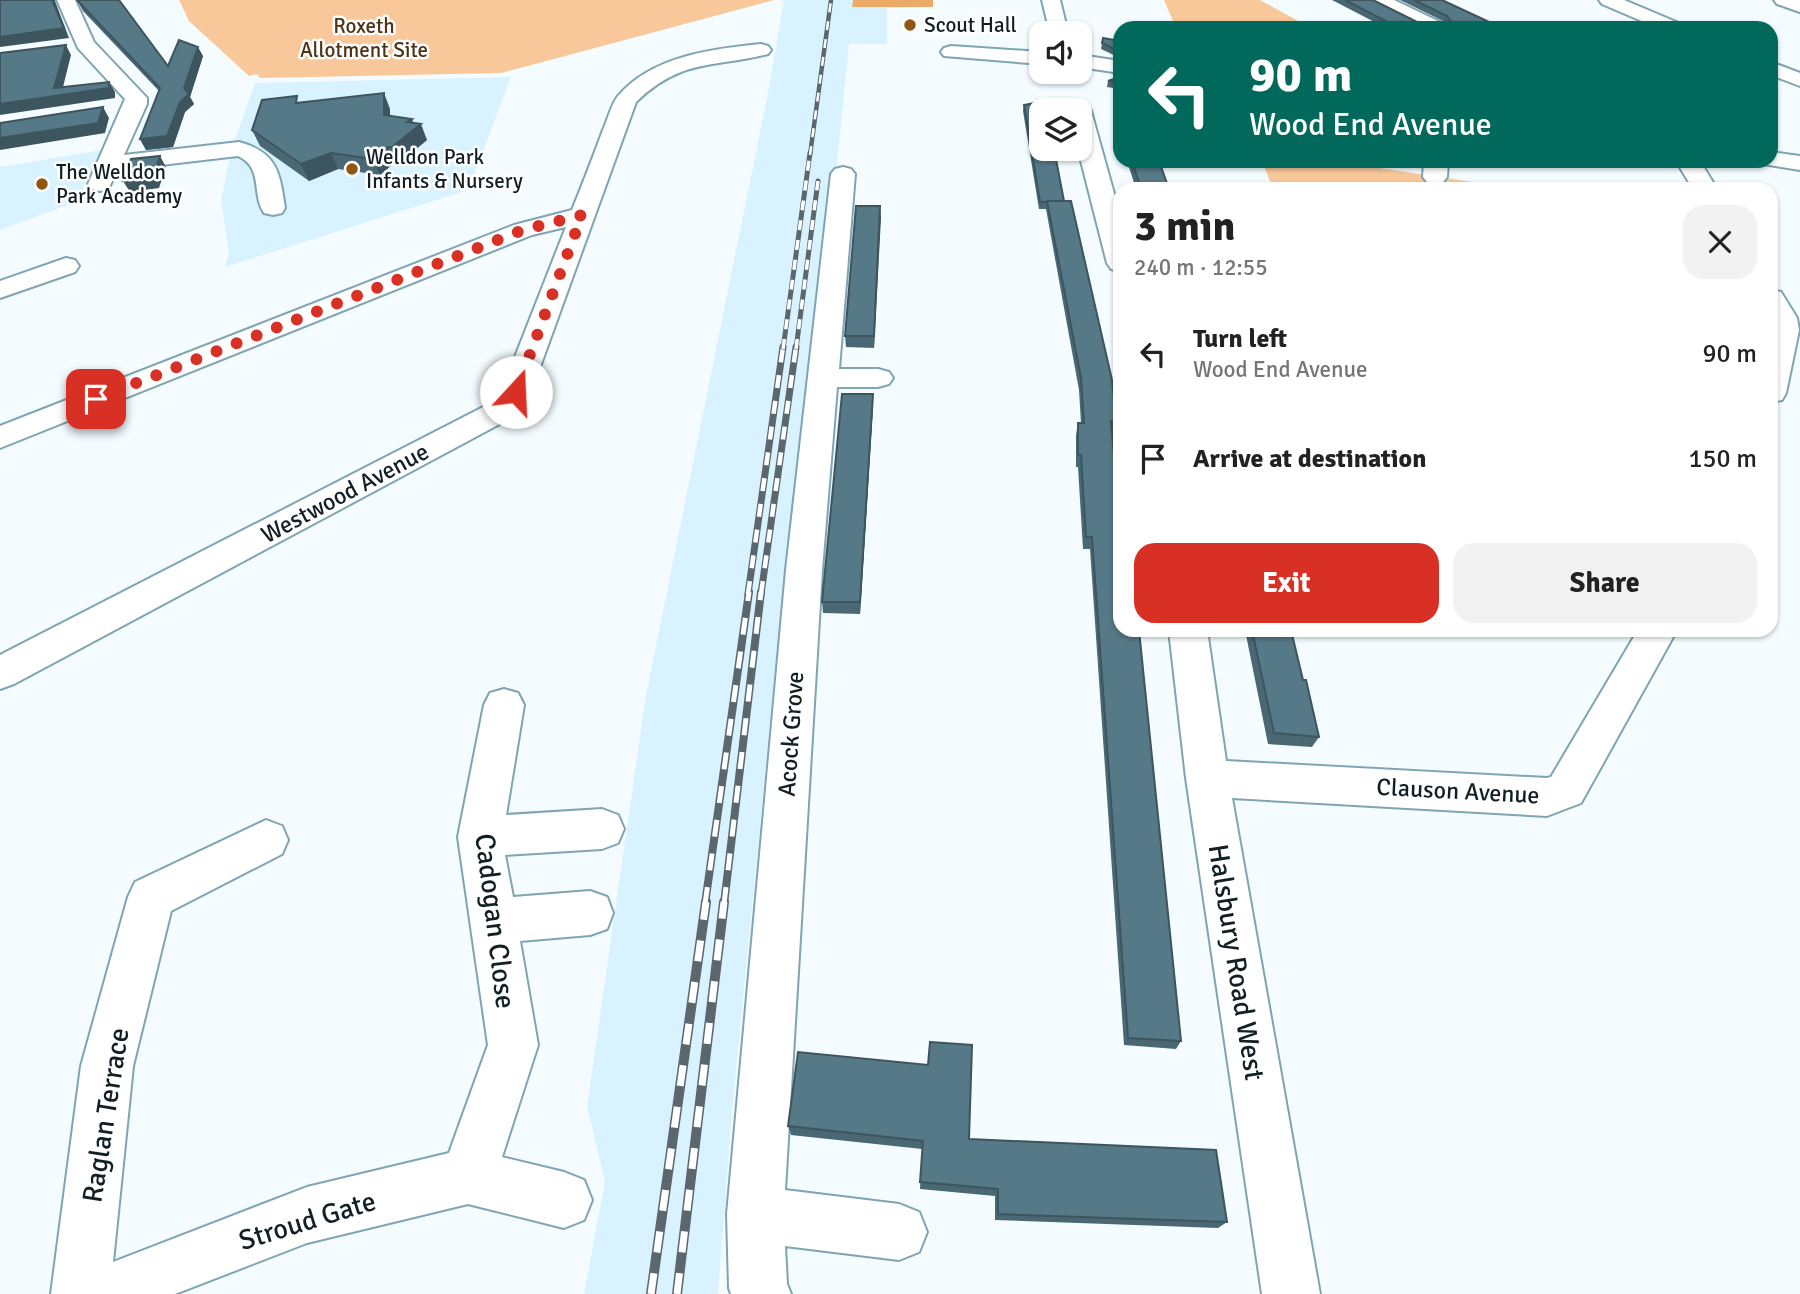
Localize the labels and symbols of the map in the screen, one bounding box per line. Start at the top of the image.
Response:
place label: Scout Hall [924,12,1017,38]
park label: Roxeth Allotment Site [300,13,428,63]
marker: Scout Hall [902,17,918,33]
place label: Welldon Park Infants & Nursery [366,144,523,194]
place label: The Welldon Park Academy [56,159,182,209]
marker: Welldon Park Infants & Nursery [344,161,360,177]
marker: The Welldon Park Academy [34,176,50,192]
position arrow [479,355,553,429]
pin [66,369,126,429]
street label: Westwood Avenue [256,436,434,550]
street label: Acock Grove [772,670,810,798]
street label: Clauson Avenue [1376,772,1540,810]
street label: Cadogan Close [467,832,523,1011]
street label: Halsbury Road West [1201,842,1272,1083]
street label: Raglan Terrace [75,1025,137,1205]
street label: Stroud Gate [235,1184,380,1258]

